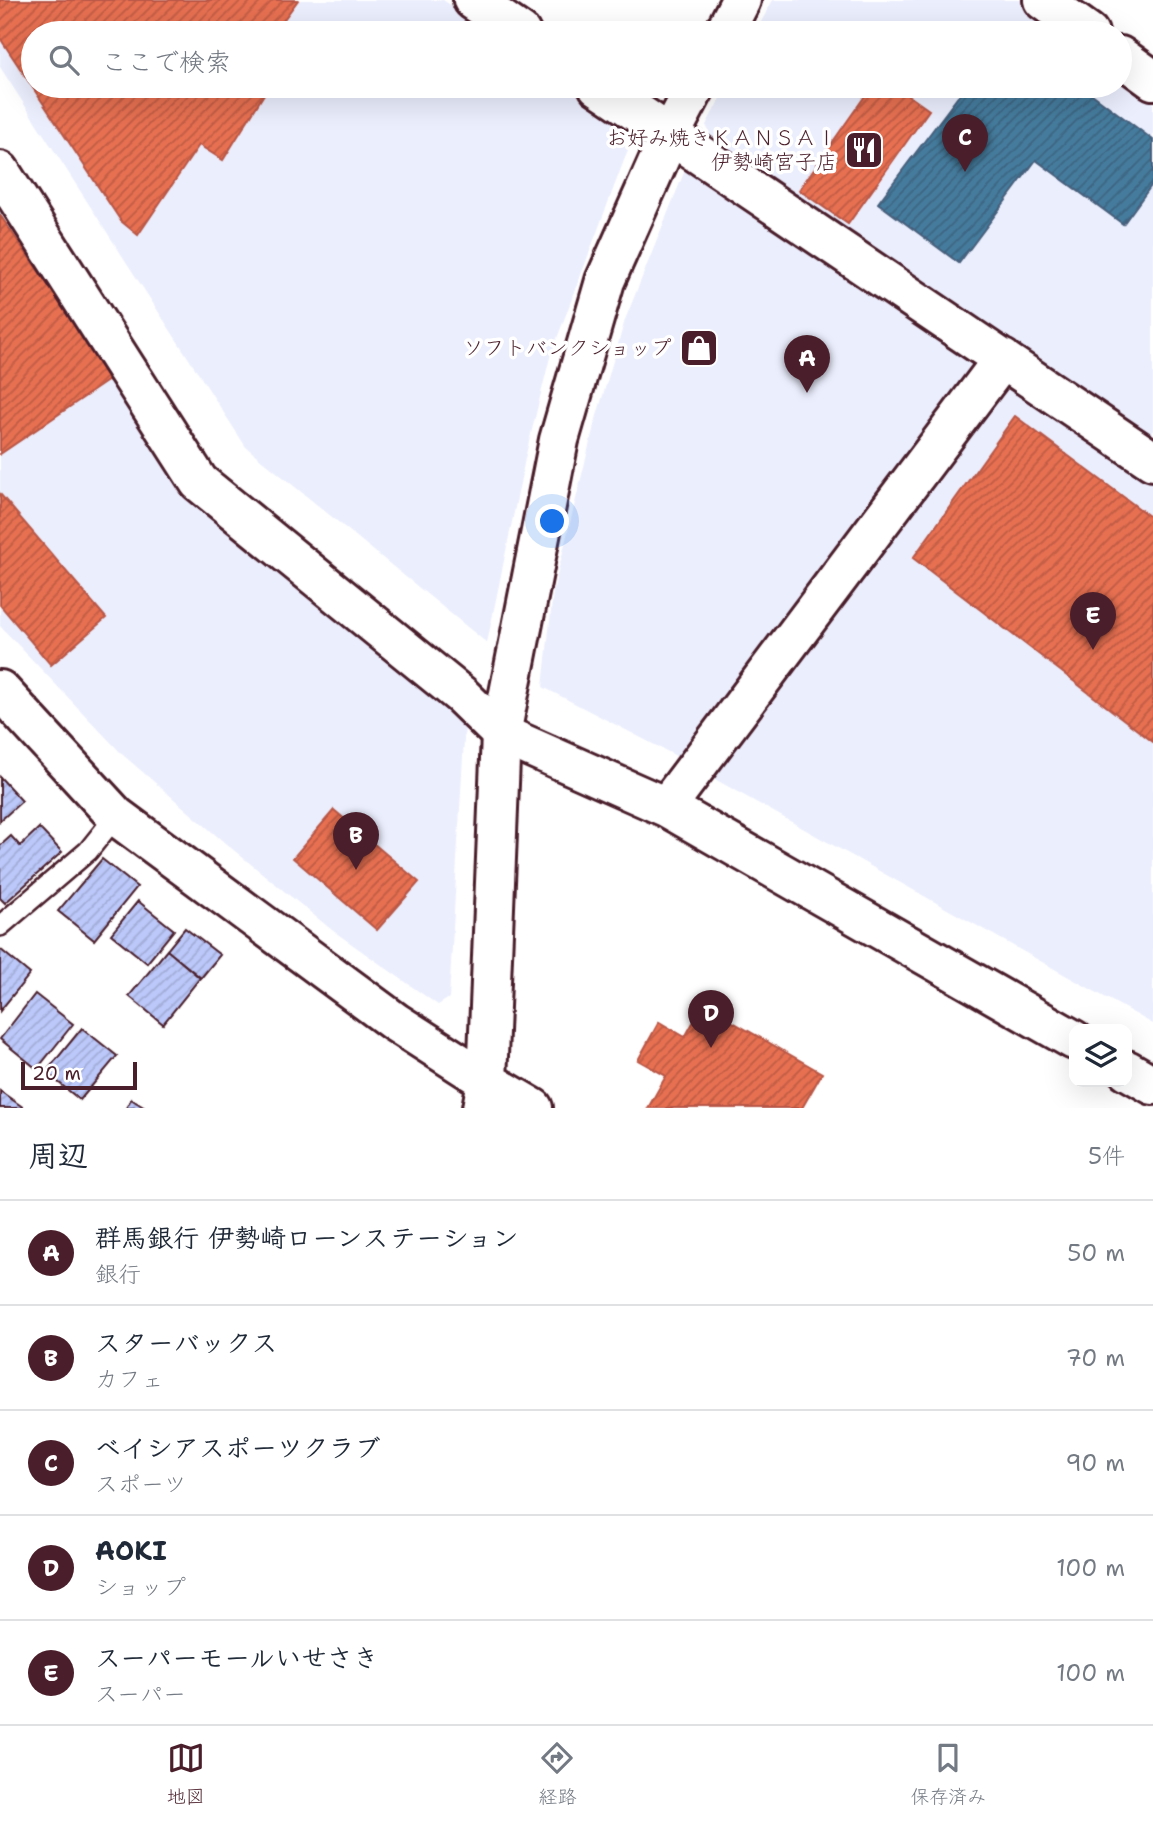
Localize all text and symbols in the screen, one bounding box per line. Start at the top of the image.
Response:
search box [21,21,1132,98]
icon: search [45,41,83,79]
text: ここで検索 [101,44,231,79]
pin: C [942,114,988,172]
place label: お好み焼きＫＡＮＳＡＩ 伊勢崎宮子店 [606,124,837,176]
restaurant icon: お好み焼きＫＡＮＳＡＩ 伊勢崎宮子店 [843,129,885,171]
shop icon: ソフトバンクショップ [678,327,720,369]
place label: ソフトバンクショップ [463,334,672,362]
pin: A [784,335,830,393]
your location [535,504,569,538]
pin: E [1070,592,1116,650]
pin: B [333,812,379,870]
pin: D [688,990,734,1048]
map controls [1069,1024,1132,1087]
button: layers [1069,1024,1132,1087]
scale bar [21,1059,136,1091]
text: 20 m [32,1061,81,1086]
text: 周辺 [28,1135,88,1176]
text: 5件 [1088,1141,1125,1171]
text: 群馬銀行 伊勢崎ローンステーション [95,1220,518,1255]
text: A [42,1238,60,1268]
text: 50 m [1067,1238,1125,1268]
text: 銀行 [95,1259,141,1289]
text: スターバックス [95,1325,278,1360]
text: B [44,1343,58,1373]
text: 70 m [1066,1343,1125,1373]
text: カフェ [95,1364,164,1394]
text: ベイシアスポーツクラブ [95,1430,380,1465]
text: C [44,1448,58,1478]
text: 90 m [1065,1448,1125,1478]
text: スポーツ [95,1469,187,1499]
text: AOKI [95,1533,167,1568]
text: D [43,1553,59,1583]
text: 100 m [1056,1553,1125,1583]
text: ショップ [95,1572,186,1602]
text: スーパーモールいせさき [95,1640,379,1675]
text: E [43,1658,59,1688]
text: 100 m [1056,1658,1125,1688]
text: スーパー [95,1679,186,1709]
tab: 地図 [167,1739,205,1809]
tab: 経路 [538,1739,576,1809]
tab: 保存済み [910,1739,986,1809]

